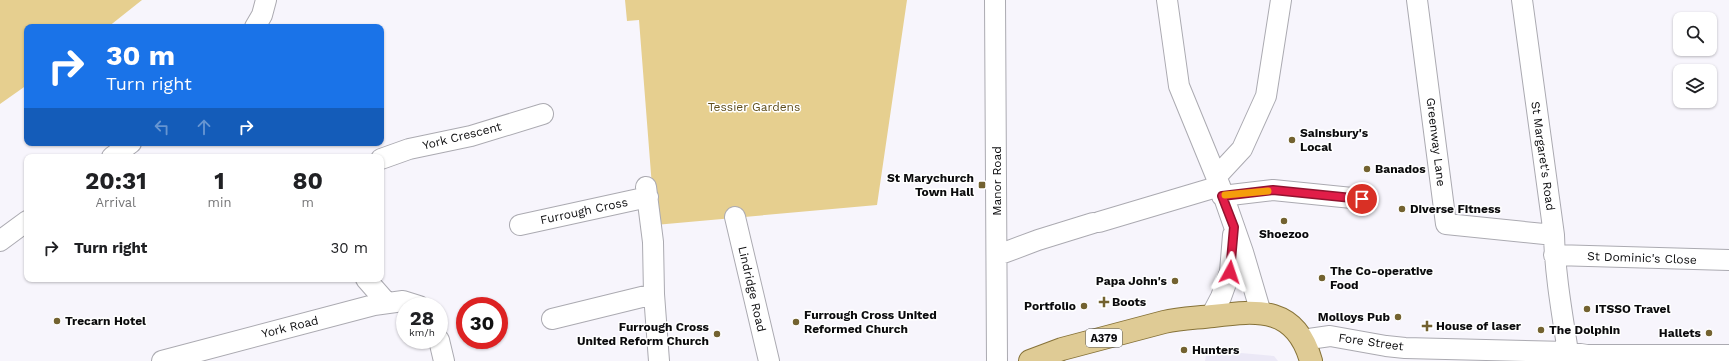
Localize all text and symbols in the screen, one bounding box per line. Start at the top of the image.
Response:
map controls [1673,12,1717,108]
button: search [1673,12,1717,56]
text: 30 m [106,39,175,72]
icon: right [40,40,92,92]
button: layers [1673,64,1717,108]
text: Turn right [106,73,192,94]
street label: Greenway Lane [1424,97,1448,187]
park label: Tessier Gardens [708,100,800,114]
street label: St Margaret's Road [1528,100,1558,212]
icon: left [151,116,173,138]
icon: ahead [193,116,215,138]
icon: right [235,116,257,138]
street label: York Crescent [421,119,503,153]
place label: Sainsbury's Local [1300,126,1369,154]
marker: Sainsbury's Local [1287,135,1297,145]
street label: Manor Road [990,146,1004,216]
place label: Banados [1375,162,1426,176]
marker: Banados [1362,164,1372,174]
text: 20:31 [85,167,147,195]
text: 1 [214,167,225,195]
text: 80 [292,167,323,195]
place label: St Marychurch Town Hall [887,171,974,199]
marker: St Marychurch Town Hall [977,180,987,190]
pin [1345,182,1379,216]
icon: arrive [1351,188,1373,210]
text: Arrival [95,195,136,210]
text: min [208,195,231,210]
text: m [302,195,314,210]
street label: Furrough Cross [539,195,629,227]
place label: Diverse Fitness [1410,202,1501,216]
marker: Diverse Fitness [1397,204,1407,214]
marker: Shoezoo [1279,216,1289,226]
place label: Shoezoo [1259,227,1309,241]
icon: right [40,237,62,259]
text: Turn right [74,239,147,257]
text: 30 m [331,239,368,257]
street label: Lindridge Road [735,245,769,333]
street label: St Dominic's Close [1587,249,1697,267]
position arrow [1209,251,1251,293]
place label: The Co-operative Food [1330,264,1433,292]
marker: The Co-operative Food [1317,273,1327,283]
place label: Papa John's [1096,274,1168,288]
marker: Papa John's [1170,276,1180,286]
place label: Boots [1112,295,1147,309]
speed limit sign: 30 [456,297,508,349]
marker: Boots [1099,297,1109,307]
place label: Portfolio [1024,299,1076,313]
marker: Portfolio [1079,301,1089,311]
place label: ITSSO Travel [1595,302,1670,316]
marker: ITSSO Travel [1582,304,1592,314]
text: 28 [410,306,434,330]
place label: Furrough Cross United Reformed Church [804,308,937,336]
place label: Molloys Pub [1318,310,1390,324]
marker: Molloys Pub [1393,312,1403,322]
street label: York Road [260,313,320,341]
place label: Trecarn Hotel [65,314,146,328]
marker: Trecarn Hotel [52,316,62,326]
marker: Furrough Cross United Reformed Church [791,317,801,327]
place label: House of laser [1436,319,1522,333]
place label: Furrough Cross United Reform Church [577,320,710,348]
marker: House of laser [1421,320,1433,332]
place label: The Dolphin [1549,323,1620,337]
marker: The Dolphin [1536,325,1546,335]
place label: Hallets [1659,326,1702,340]
text: km/h [409,327,435,338]
marker: Hallets [1704,328,1714,338]
marker: Furrough Cross United Reform Church [712,329,722,339]
road number: A379 [1086,329,1122,347]
street label: Fore Street [1337,330,1405,354]
place label: Hunters [1192,343,1240,357]
marker: Hunters [1179,345,1189,355]

